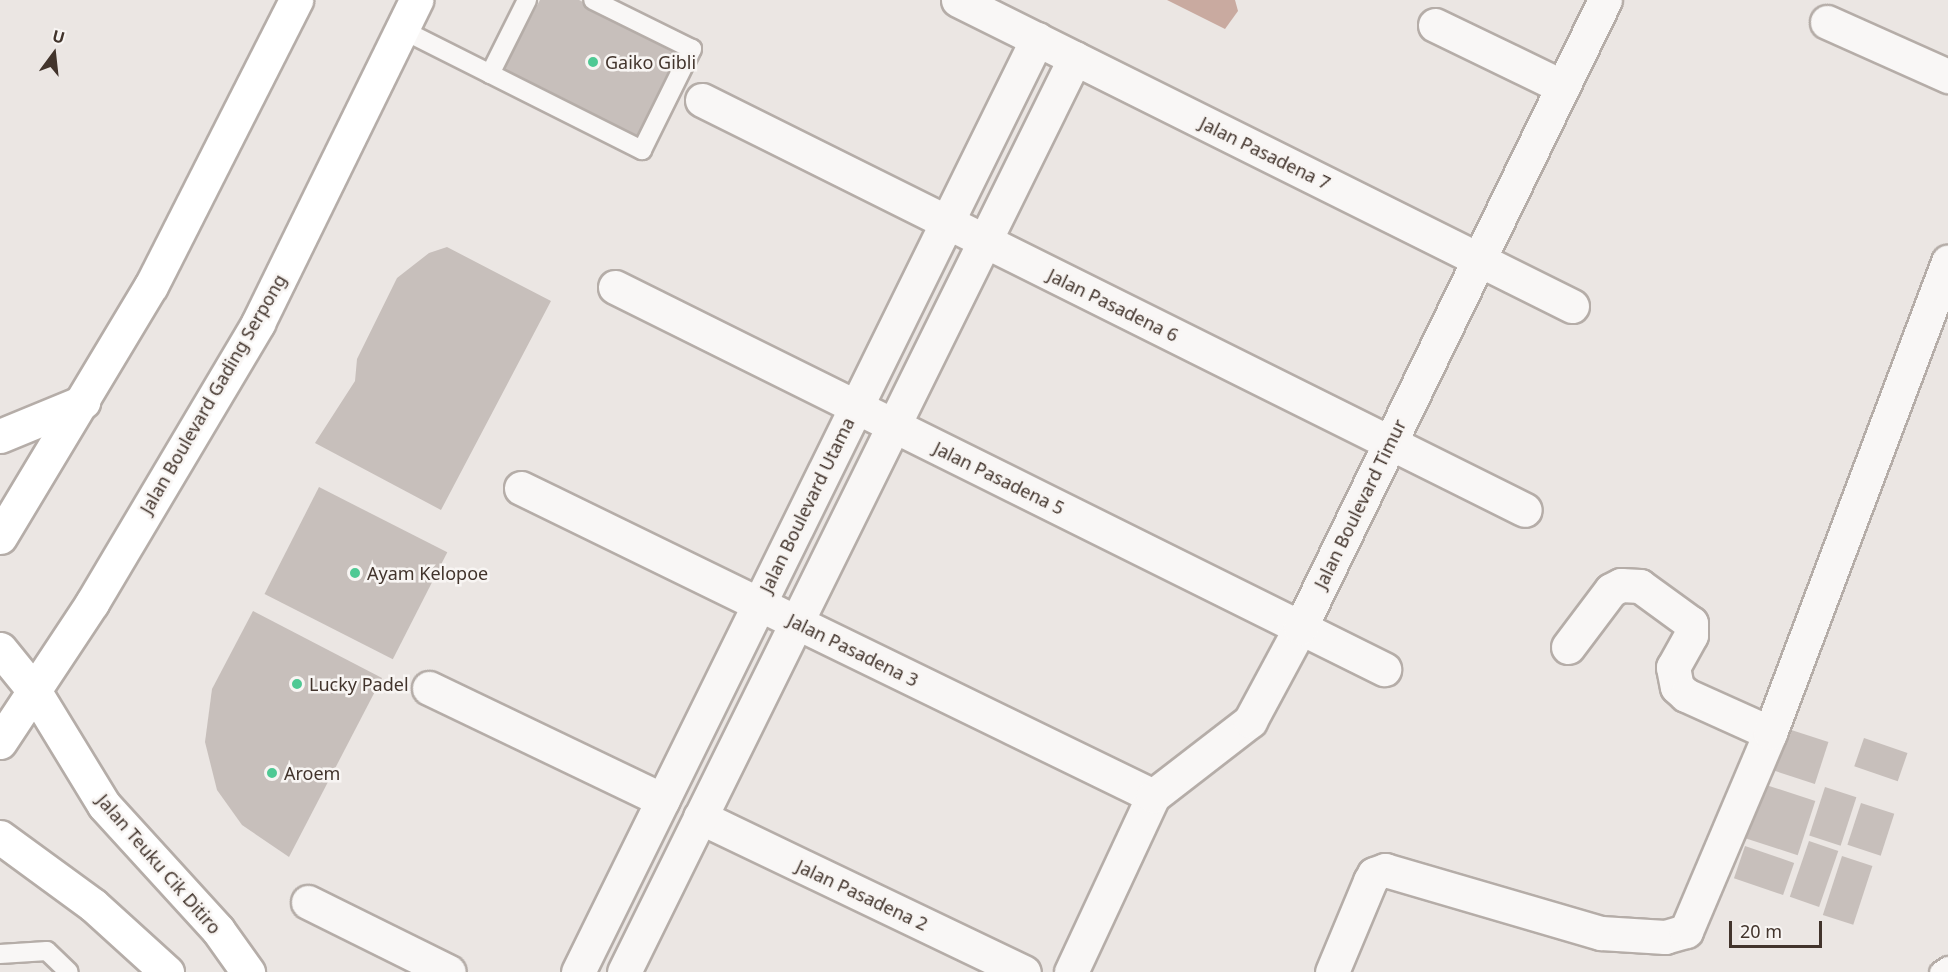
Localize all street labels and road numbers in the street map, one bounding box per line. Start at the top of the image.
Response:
street label: Jalan Pasadena 7 [1196,112,1334,194]
street label: Jalan Pasadena 6 [1044,264,1182,346]
street label: Jalan Boulevard Gading Serpong [135,270,291,518]
street label: Jalan Boulevard Utama [755,414,859,596]
street label: Jalan Boulevard Timur [1310,416,1410,592]
street label: Jalan Pasadena 5 [930,437,1068,519]
street label: Jalan Pasadena 3 [784,609,922,691]
street label: Jalan Teuku Cik Ditiro [92,790,226,938]
street label: Jalan Pasadena 2 [793,855,931,935]

